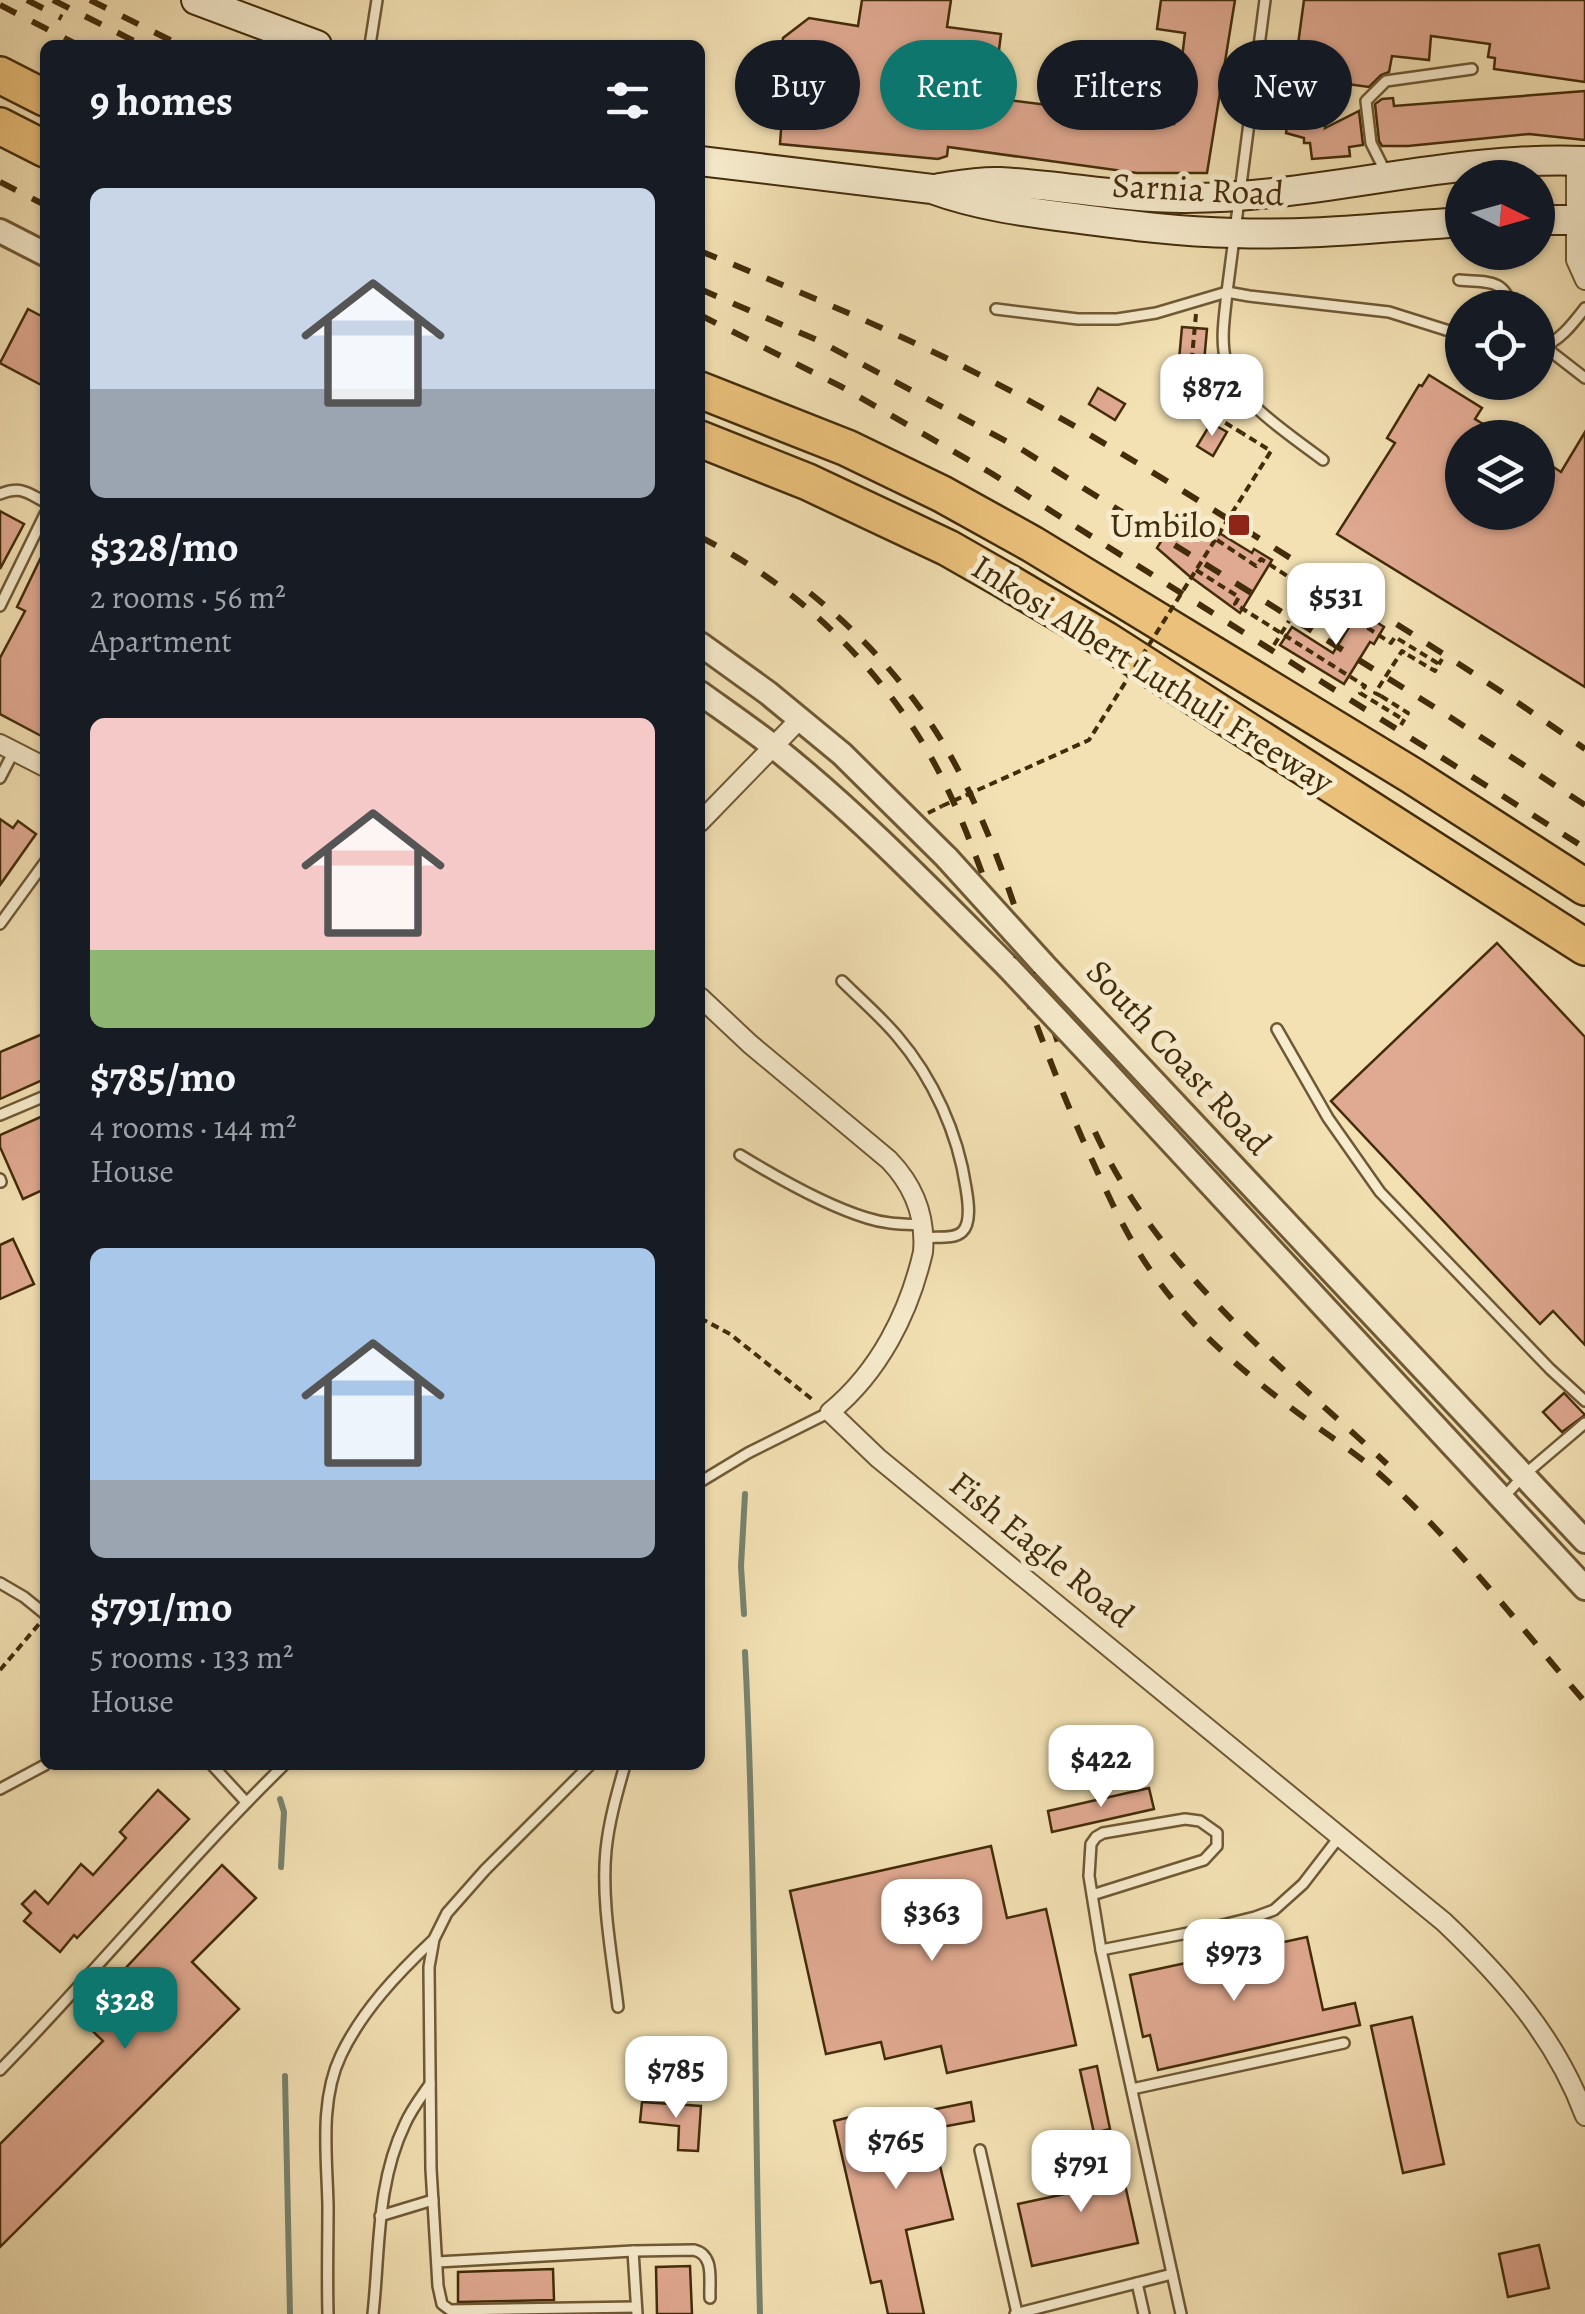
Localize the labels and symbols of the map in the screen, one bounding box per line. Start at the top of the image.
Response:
north arrow [1445,160,1555,270]
street label: Sarnia Road [1110,161,1286,217]
pin: $872 [1153,354,1271,439]
place label: Umbilo [1110,501,1216,549]
marker: Umbilo [1226,512,1252,538]
street label: Inkosi Albert Luthuli Freeway [963,543,1343,805]
pin: $531 [1277,563,1395,648]
street label: South Coast Road [1076,949,1283,1166]
street label: Fish Eagle Road [940,1460,1145,1638]
pin: $422 [1042,1725,1160,1810]
pin: $363 [873,1879,991,1964]
pin: $973 [1175,1919,1293,2004]
pin: $328 [66,1967,184,2052]
pin: $785 [617,2036,735,2121]
pin: $765 [837,2107,955,2192]
pin: $791 [1022,2130,1140,2215]

